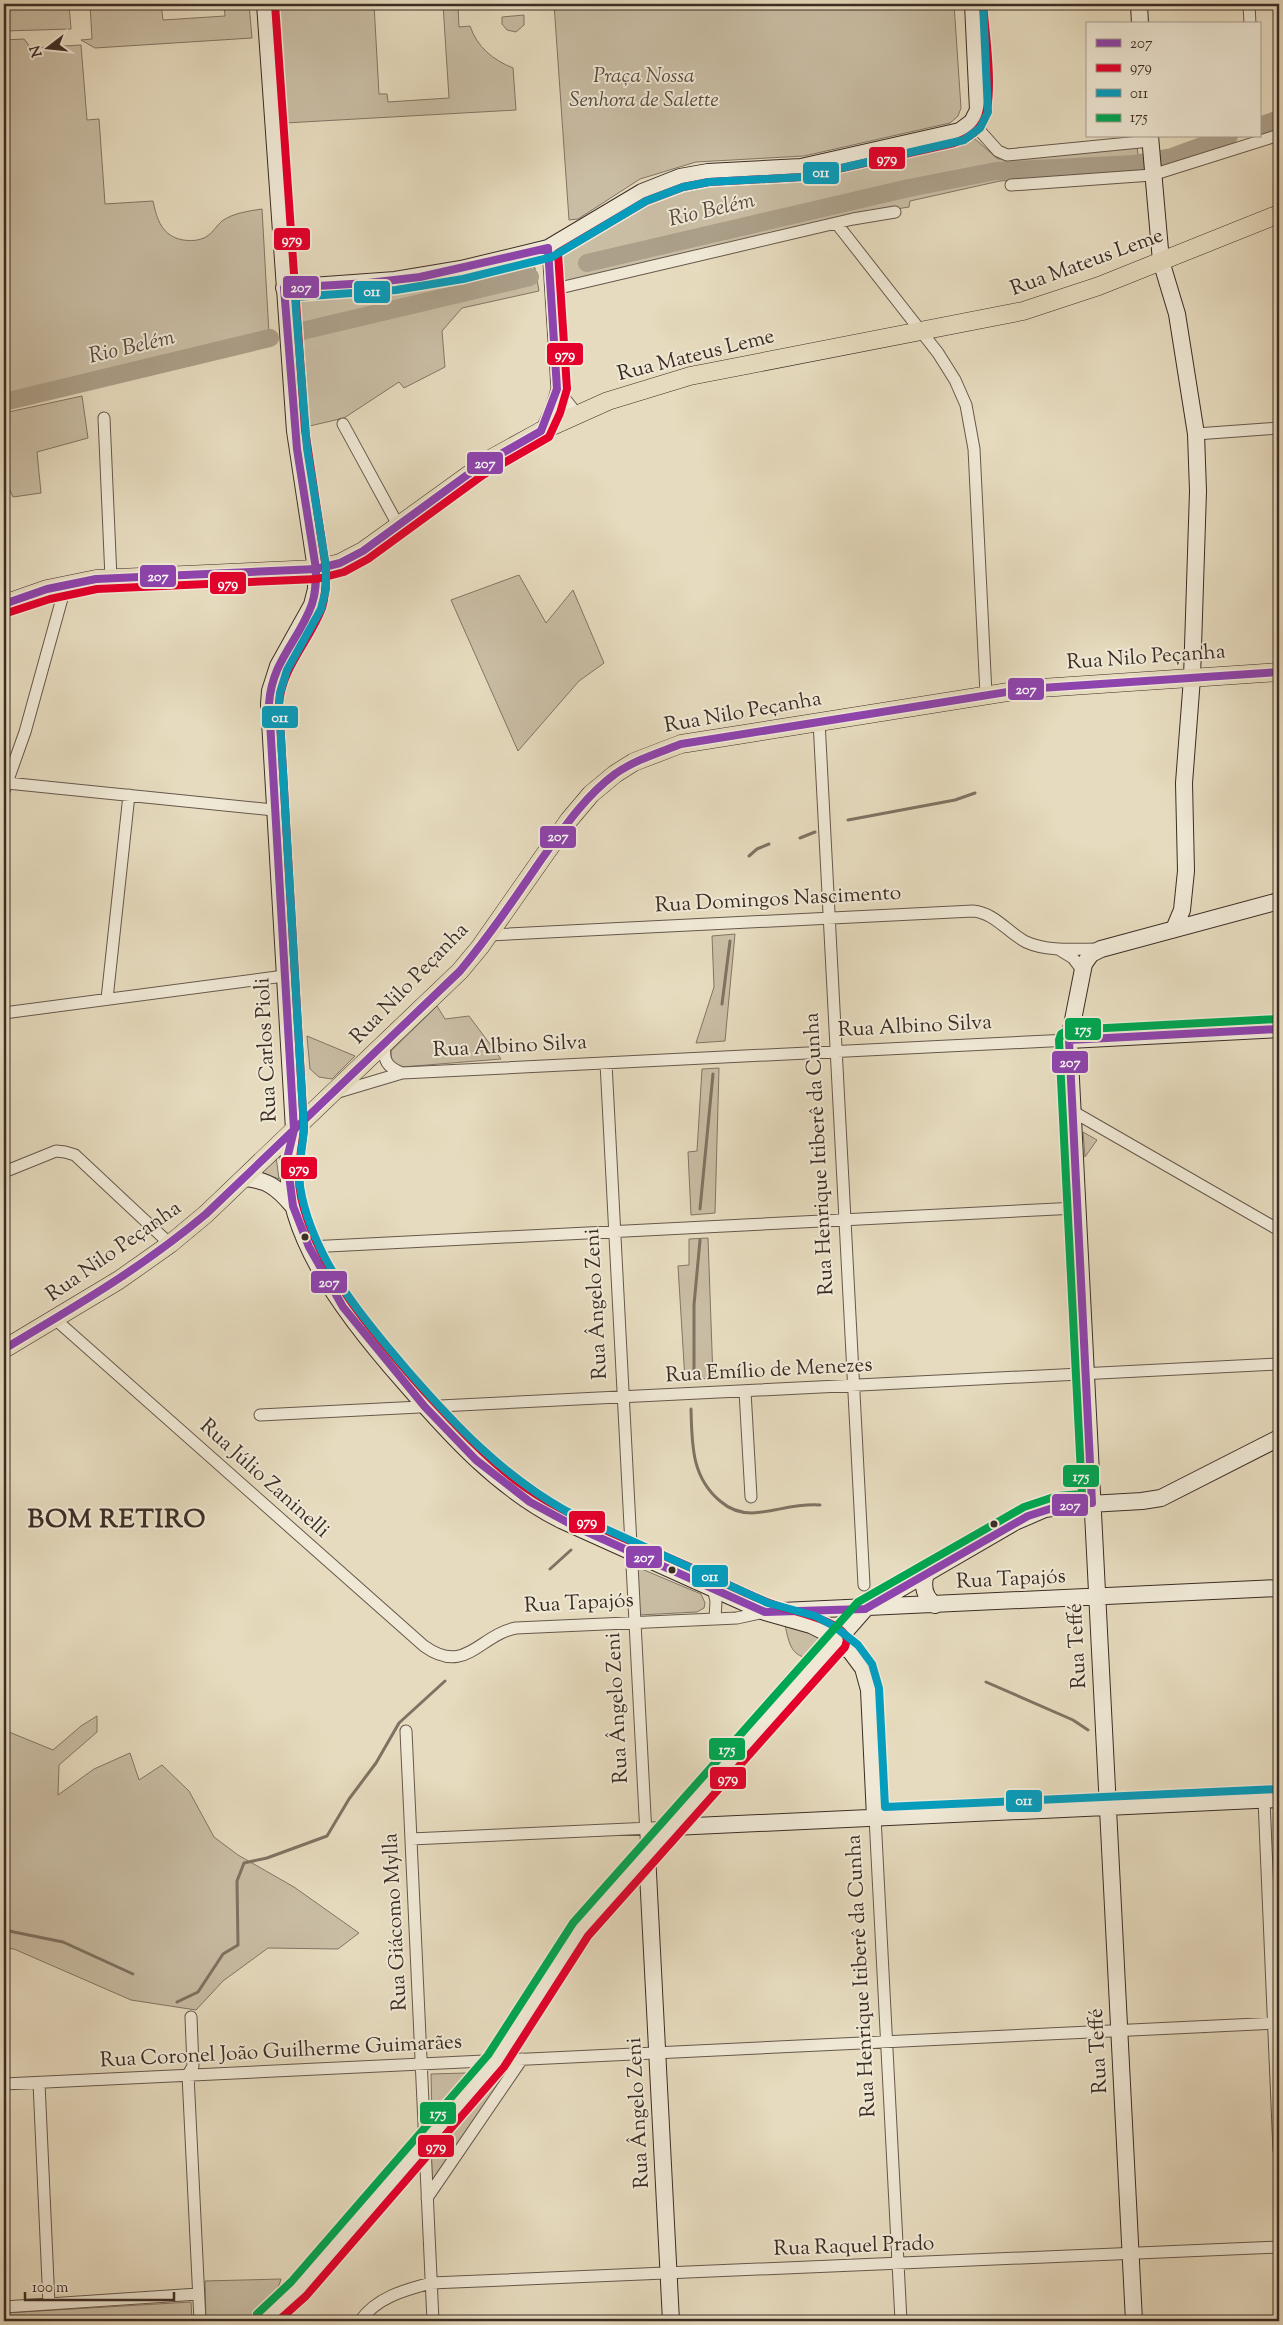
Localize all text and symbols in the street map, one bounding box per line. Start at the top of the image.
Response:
north arrow [22,22,72,72]
legend [1086,22,1260,138]
text: 207 [1130,34,1153,55]
text: N [26,43,49,59]
text: 979 [1130,58,1152,79]
park label: Praça Nossa Senhora de Salette [569,62,719,116]
text: 011 [1130,84,1148,105]
text: 175 [1130,108,1148,129]
line badge: 979 [868,146,906,170]
text: 979 [877,150,897,170]
line badge: 011 [802,161,840,185]
text: 011 [813,164,830,184]
water label: Rio Belém [666,186,758,236]
street label: Rua Mateus Leme [1006,221,1168,305]
line badge: 979 [273,227,311,251]
text: 979 [282,231,302,251]
line badge: 207 [282,275,320,299]
text: 207 [291,279,312,299]
line badge: 011 [353,280,391,304]
text: 011 [364,283,381,303]
street label: Rua Mateus Leme [614,322,778,390]
water label: Rio Belém [86,323,178,373]
line badge: 979 [546,342,584,366]
text: 979 [555,346,575,366]
line badge: 207 [466,451,504,475]
text: 207 [475,455,496,475]
line badge: 207 [139,564,177,588]
text: 207 [148,568,169,588]
line badge: 979 [209,571,247,595]
text: 979 [218,575,238,595]
street label: Rua Nilo Peçanha [1066,637,1227,679]
line badge: 207 [1007,677,1045,701]
text: 207 [1016,681,1037,701]
street label: Rua Nilo Peçanha [662,684,824,742]
line badge: 011 [261,705,299,729]
text: 011 [272,709,289,729]
line badge: 207 [539,825,577,849]
text: 207 [548,828,569,848]
street label: Rua Domingos Nascimento [654,879,902,921]
street label: Rua Nilo Peçanha [344,916,476,1052]
street label: Rua Carlos Pioli [248,977,286,1123]
street label: Rua Albino Silva [837,1008,993,1046]
street label: Rua Henrique Itiberê da Cunha [798,1011,842,1296]
line badge: 175 [1064,1017,1102,1041]
text: 175 [1075,1021,1091,1041]
street label: Rua Albino Silva [432,1028,588,1066]
line badge: 207 [1051,1050,1089,1074]
text: 207 [1060,1054,1081,1074]
line badge: 979 [280,1156,318,1180]
text: 979 [289,1160,309,1180]
street label: Rua Nilo Peçanha [40,1194,188,1310]
street label: Rua Ângelo Zeni [578,1228,616,1380]
unlabelled marker [300,1232,310,1242]
line badge: 207 [310,1270,348,1294]
text: 207 [319,1274,340,1294]
street label: Rua Emílio de Menezes [665,1351,873,1391]
street label: Rua Júlio Zaninelli [192,1412,336,1546]
line badge: 175 [1062,1464,1100,1488]
text: 175 [1073,1468,1089,1488]
line badge: 207 [1051,1493,1089,1517]
text: 207 [1060,1497,1081,1517]
district label: BOM RETIRO [28,1502,206,1539]
line badge: 979 [568,1510,606,1534]
text: 979 [577,1513,597,1533]
unlabelled marker [989,1519,999,1529]
line badge: 207 [625,1545,663,1569]
text: 207 [634,1549,655,1569]
street label: Rua Tapajós [955,1562,1067,1598]
line badge: 011 [691,1564,729,1588]
unlabelled marker [667,1565,677,1575]
text: 011 [702,1568,719,1588]
street label: Rua Tapajós [523,1586,635,1622]
street label: Rua Teffé [1061,1603,1095,1689]
street label: Rua Ângelo Zeni [599,1632,637,1784]
line badge: 175 [708,1737,746,1761]
text: 175 [719,1741,735,1761]
line badge: 979 [709,1766,747,1790]
text: 979 [718,1770,738,1790]
line badge: 011 [1005,1789,1043,1813]
text: 011 [1016,1792,1033,1812]
street label: Rua Giácomo Mylla [376,1832,416,2012]
street label: Rua Henrique Itiberê da Cunha [840,1833,884,2118]
street label: Rua Teffé [1082,2008,1116,2094]
street label: Rua Coronel João Guilherme Guimarães [99,2028,463,2076]
street label: Rua Ângelo Zeni [620,2037,658,2189]
line badge: 175 [419,2101,457,2125]
text: 175 [430,2105,446,2125]
line badge: 979 [417,2134,455,2158]
text: 979 [426,2138,446,2158]
street label: Rua Raquel Prado [773,2229,935,2265]
scale bar [25,2270,174,2302]
text: 100 m [32,2278,69,2299]

